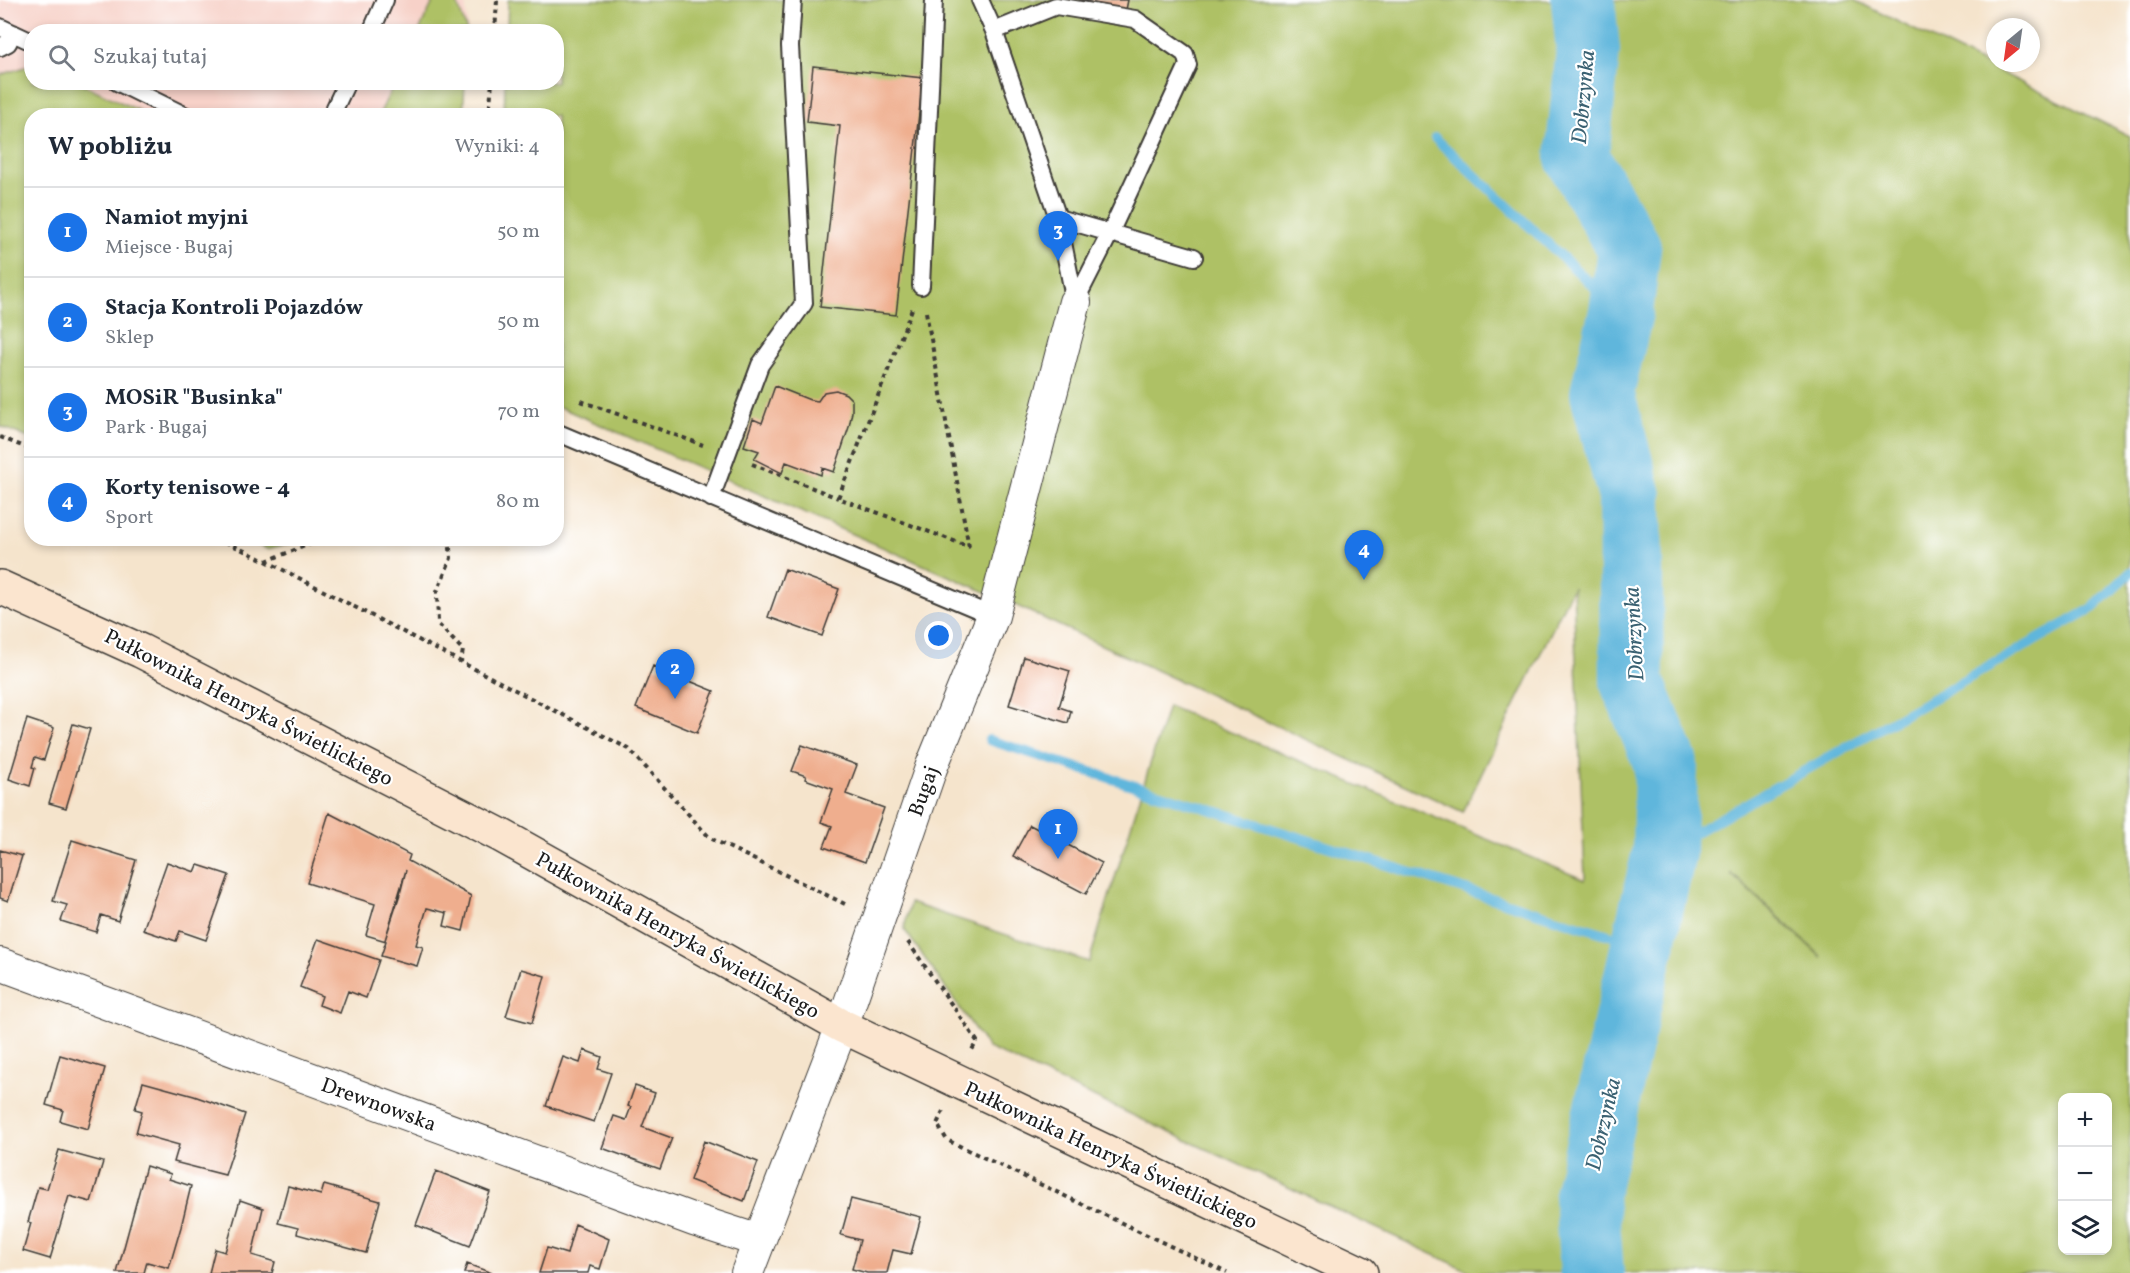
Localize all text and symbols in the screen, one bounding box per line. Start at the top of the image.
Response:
north arrow [1986,18,2040,72]
search box [24,24,564,90]
icon: search [45,41,78,74]
text: Szukaj tutaj [93,42,207,73]
water label: Dobrzynka [1565,49,1604,146]
text: W pobliżu [48,129,172,165]
text: Wyniki: 4 [454,133,540,161]
text: Namiot myjni [105,203,249,234]
pin: 3 [1038,212,1078,261]
text: 1 [63,218,72,246]
text: 50 m [497,218,540,246]
text: Miejsce · Bugaj [105,234,233,262]
text: Stacja Kontroli Pojazdów [105,293,363,324]
text: 2 [62,308,73,336]
text: 50 m [497,308,540,336]
text: Sklep [105,324,154,352]
text: MOSiR "Businka" [105,383,283,414]
text: 3 [62,398,73,426]
text: 70 m [497,398,540,426]
text: Park · Bugaj [105,414,207,442]
text: Korty tenisowe - 4 [105,473,290,504]
text: 4 [61,488,74,516]
text: 80 m [496,488,540,516]
text: Sport [105,504,154,532]
pin: 4 [1344,530,1384,580]
water label: Dobrzynka [1618,586,1653,682]
your location [924,621,953,650]
street label: Pułkownika Henryka Świetlickiego [99,623,398,794]
pin: 2 [656,650,694,699]
street label: Bugaj [902,762,947,821]
pin: 1 [1038,810,1078,859]
street label: Pułkownika Henryka Świetlickiego [530,846,825,1027]
street label: Drewnowska [317,1071,440,1140]
street label: Pułkownika Henryka Świetlickiego [959,1075,1262,1237]
water label: Dobrzynka [1579,1075,1630,1174]
map controls [2058,1093,2112,1255]
button: + [2058,1093,2112,1147]
button: − [2058,1147,2112,1201]
button: layers [2058,1201,2112,1255]

